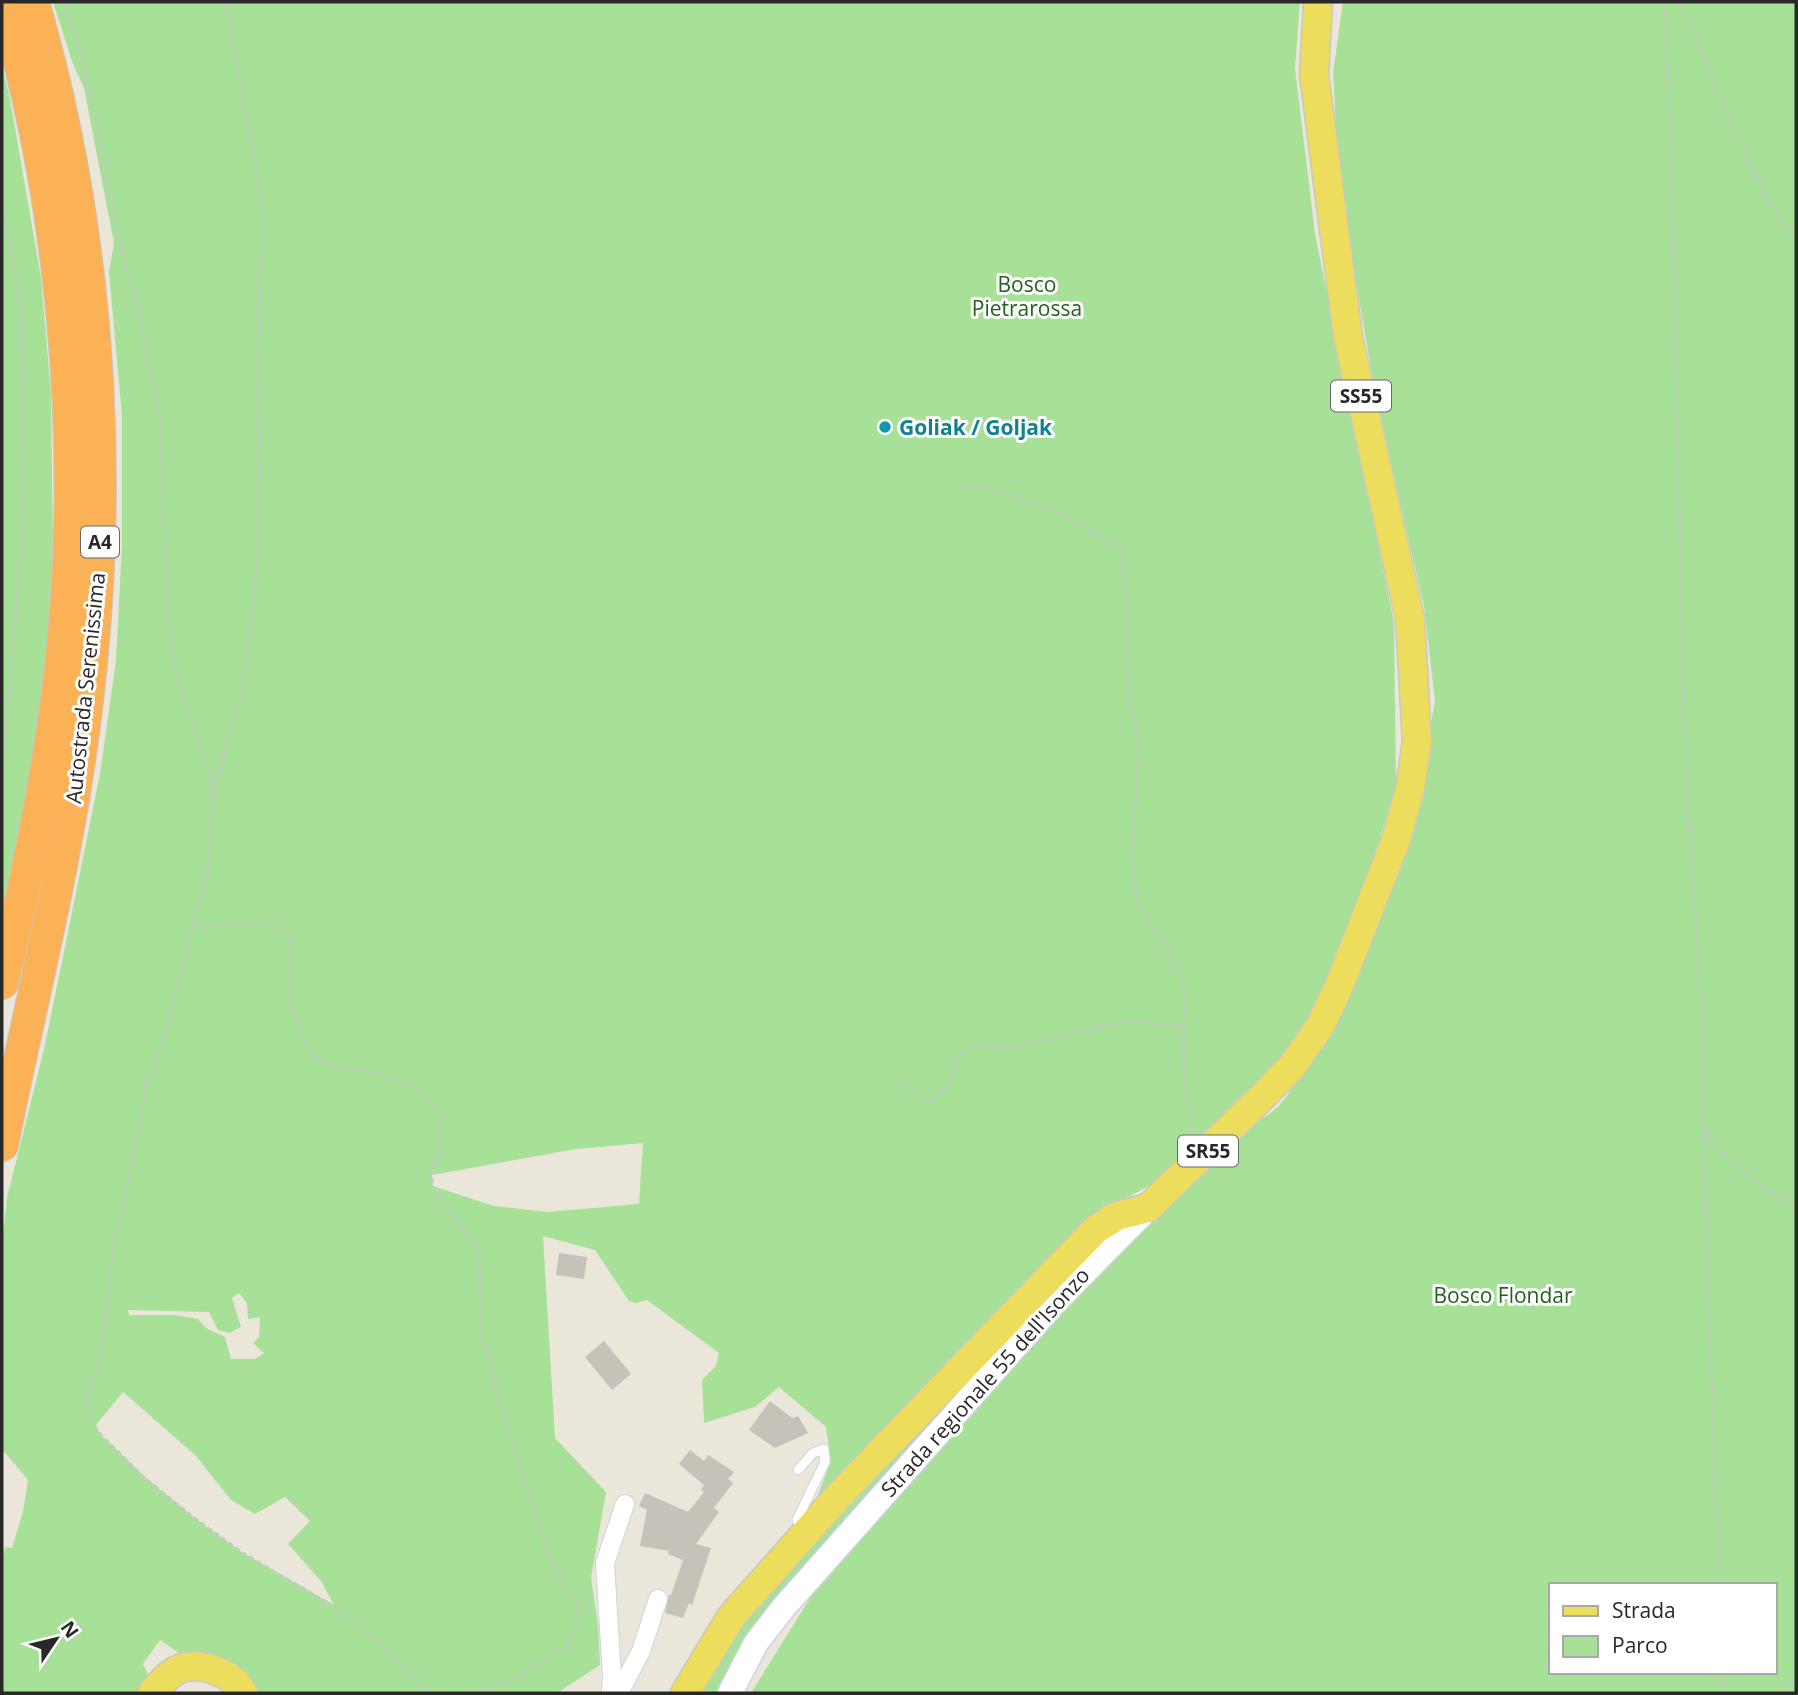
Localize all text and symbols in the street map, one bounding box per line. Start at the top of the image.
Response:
park label: Bosco Pietrarossa [972,270,1082,322]
road number: SS55 [1331,380,1391,412]
place label: Goliak / Goljak [899,413,1053,441]
marker: Goliak / Goljak [877,419,893,435]
road number: A4 [81,526,119,558]
street label: Autostrada Serenissima [59,571,111,805]
road number: SR55 [1178,1135,1238,1166]
street label: Strada regionale 55 dell'Isonzo [874,1261,1096,1503]
park label: Bosco Flondar [1433,1281,1573,1309]
legend [1549,1583,1777,1674]
text: Strada [1612,1596,1676,1624]
north arrow [21,1604,91,1674]
text: N [55,1615,85,1643]
text: Parco [1612,1631,1668,1659]

